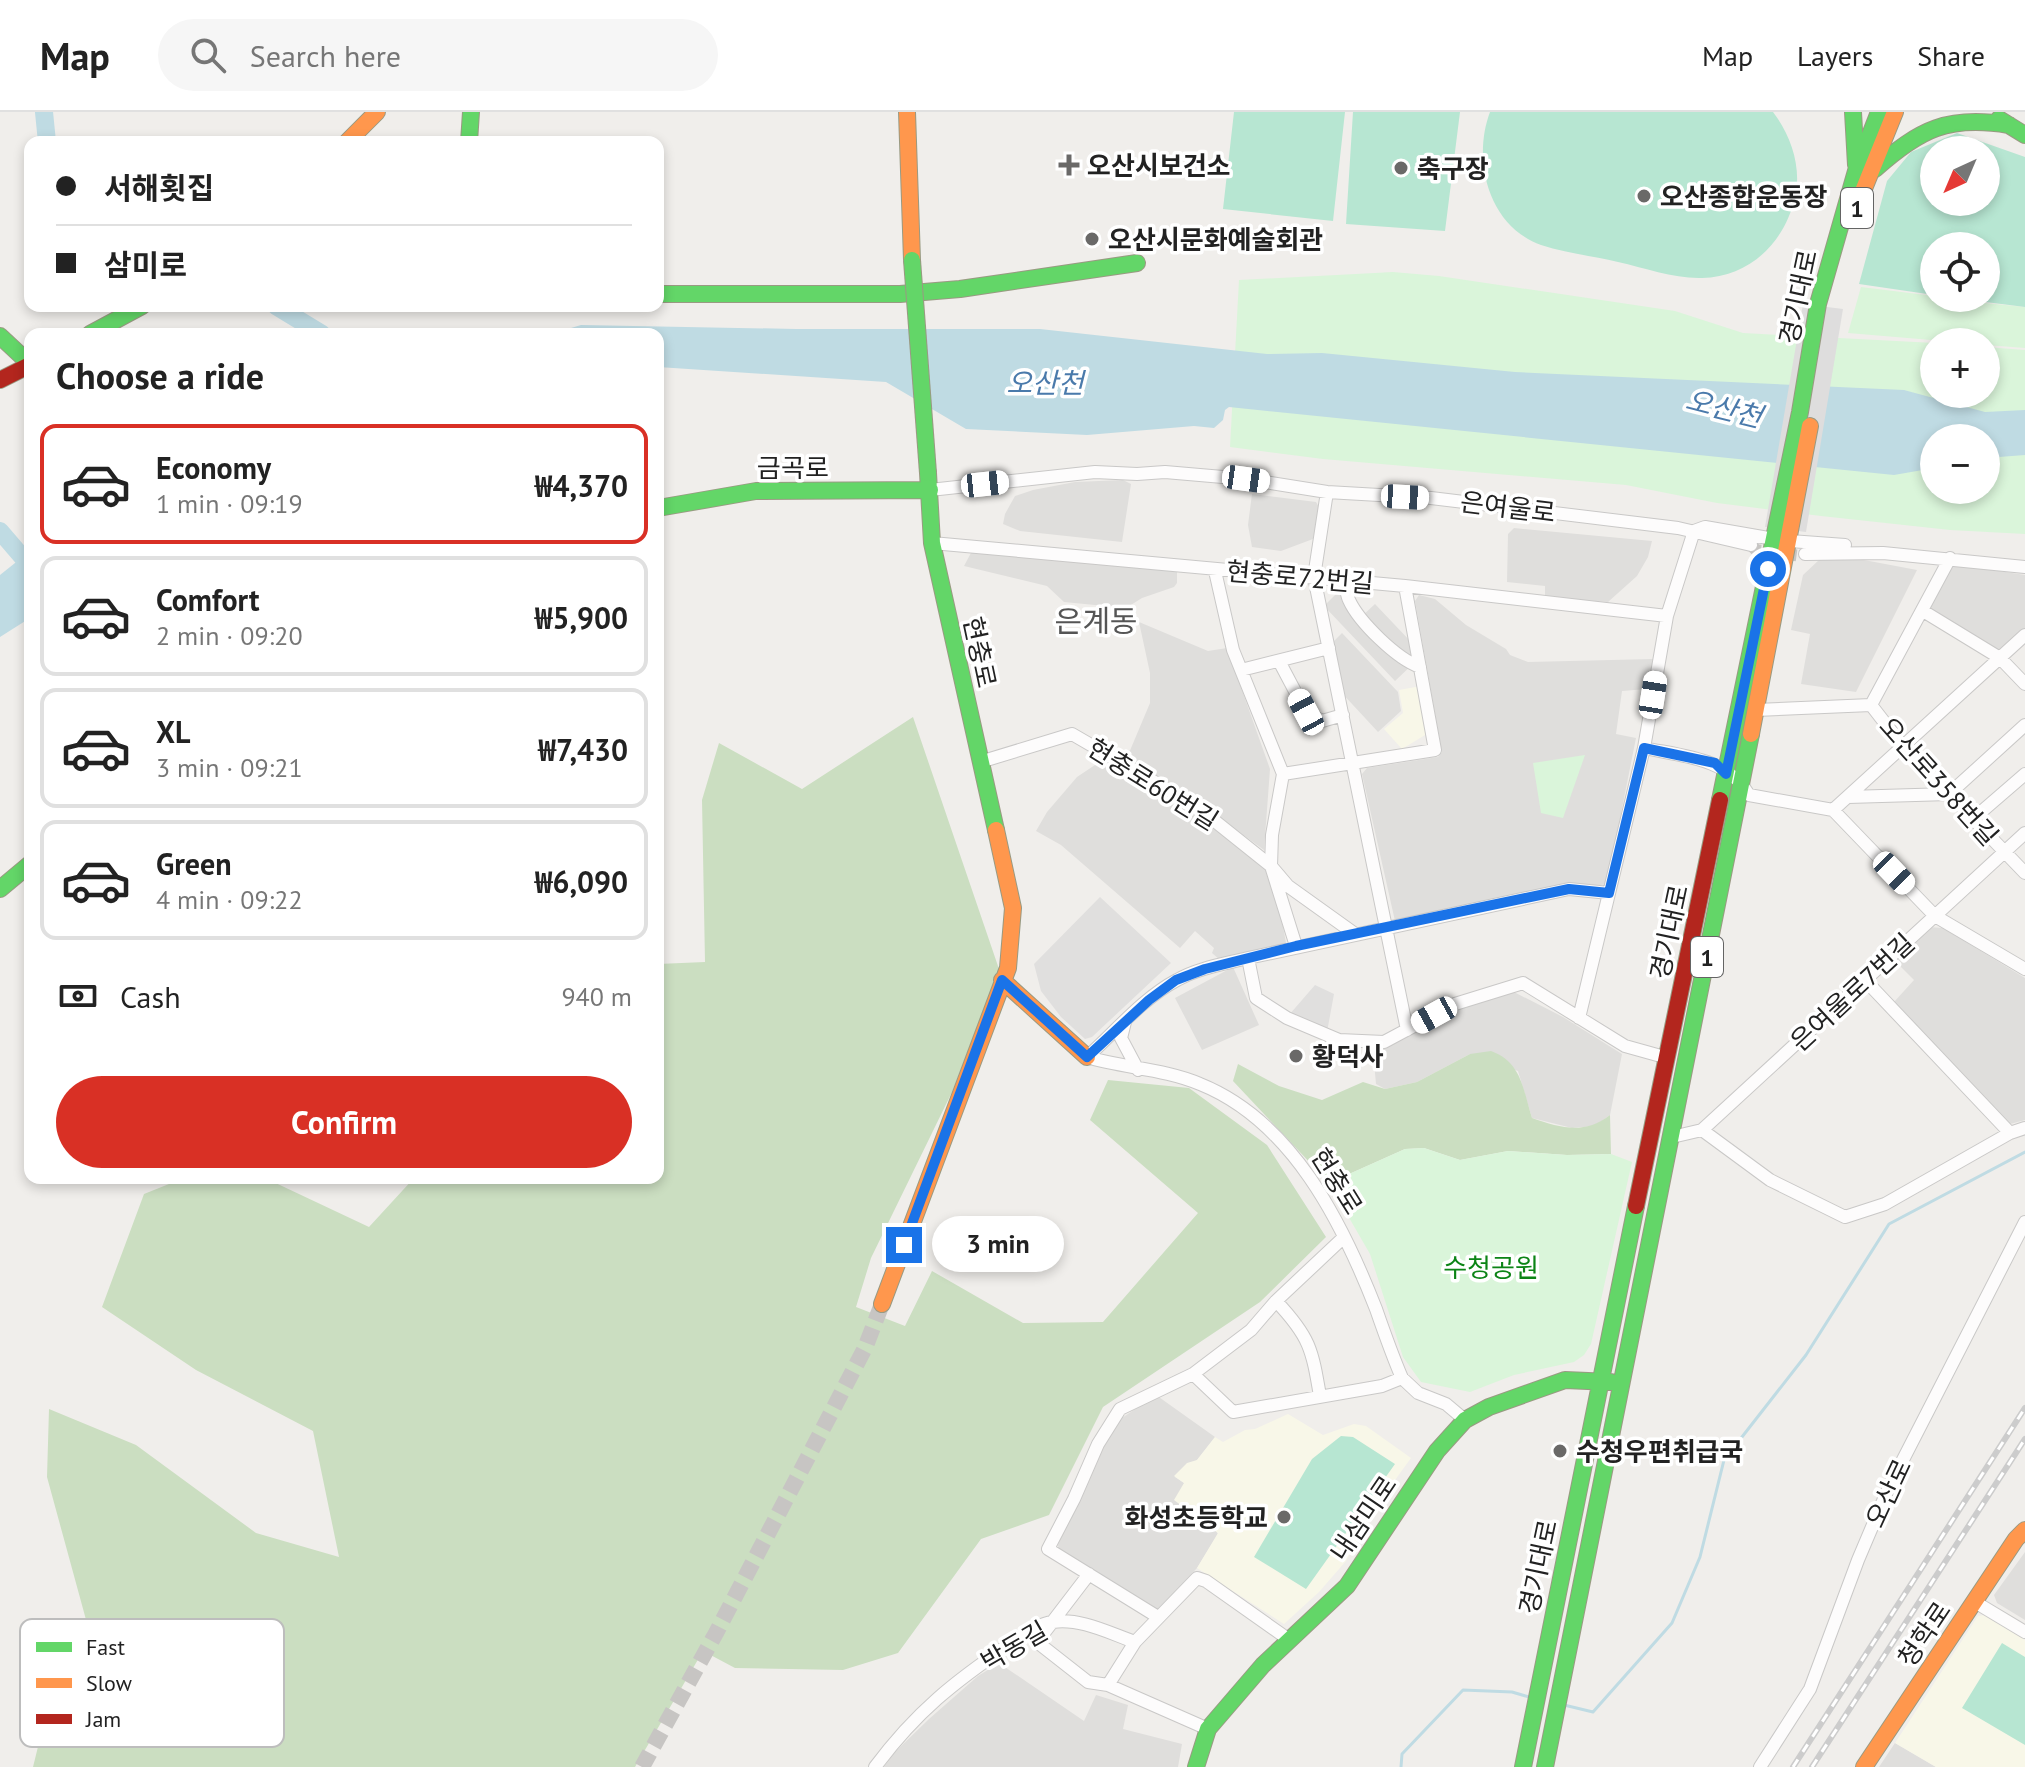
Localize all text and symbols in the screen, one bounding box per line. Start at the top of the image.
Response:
search box [158,19,718,91]
text: Map [40,31,110,80]
icon: search [186,33,230,77]
text: Search here [250,36,401,75]
text: Map [1702,37,1753,74]
text: Layers [1797,37,1873,74]
text: Share [1917,37,1985,74]
north arrow [1920,136,2000,216]
map controls [1920,136,2000,504]
place label: 오산시보건소 [1087,149,1231,182]
place label: 축구장 [1417,152,1489,185]
marker: 오산시보건소 [1058,154,1080,176]
marker: 축구장 [1392,159,1410,177]
text: 서해횟집 [104,168,214,207]
place label: 오산종합운동장 [1660,180,1828,213]
marker: 오산종합운동장 [1635,187,1653,205]
road number: 1 [1841,188,1873,228]
place label: 오산시문화예술회관 [1108,223,1323,256]
marker: 오산시문화예술회관 [1083,230,1101,248]
button: locate [1920,232,2000,312]
text: 삼미로 [104,245,187,284]
street label: 경기대로 [1772,247,1824,347]
button: + [1920,328,2000,408]
text: Choose a ride [56,352,264,399]
water label: 오산천 [1006,364,1087,401]
water label: 오산천 [1682,381,1769,436]
button: − [1920,424,2000,504]
icon: car [60,448,132,520]
text: Economy [156,448,271,487]
street label: 금곡로 [757,451,829,484]
car [1221,464,1271,494]
text: ₩4,370 [535,466,628,505]
car [960,470,1010,498]
car [1380,484,1430,510]
street label: 은여울로 [1459,485,1557,529]
text: 1 min · 09:19 [156,487,303,520]
route start [1750,551,1786,587]
street label: 현충로72번길 [1225,554,1375,600]
icon: car [60,580,132,652]
text: Comfort [156,580,259,619]
text: ₩5,900 [535,598,628,637]
district label: 은계동 [1055,601,1137,640]
street label: 현충로 [956,613,1004,691]
text: 2 min · 09:20 [156,619,303,652]
car [1637,669,1669,721]
car [1284,685,1328,739]
street label: 오산로358번길 [1872,710,2006,852]
icon: car [60,712,132,784]
text: XL [156,712,190,751]
text: ₩7,430 [538,730,628,769]
street label: 현충로60번길 [1082,731,1224,837]
text: 3 min · 09:21 [156,751,303,784]
icon: car [60,844,132,916]
text: Green [156,844,231,883]
car [1869,847,1919,899]
text: ₩6,090 [535,862,628,901]
street label: 경기대로 [1643,882,1695,982]
text: 4 min · 09:22 [156,883,303,916]
street label: 은여울로7번길 [1783,926,1921,1058]
road number: 1 [1691,937,1723,977]
icon: cash [56,974,100,1018]
text: Cash [120,977,181,1016]
text: 940 m [561,980,632,1013]
car [1407,993,1461,1037]
place label: 황덕사 [1312,1040,1384,1073]
marker: 황덕사 [1287,1047,1305,1065]
button: Confirm [56,1076,632,1168]
street label: 현충로 [1304,1142,1370,1220]
callout: 3 min [932,1217,1064,1273]
route end [886,1227,922,1263]
text: 3 min [966,1227,1030,1260]
park label: 수청공원 [1443,1251,1539,1284]
place label: 수청우편취급국 [1576,1435,1743,1468]
marker: 수청우편취급국 [1551,1442,1569,1460]
street label: 오산로 [1858,1454,1918,1532]
street label: 내삼미로 [1323,1469,1403,1567]
place label: 화성초등학교 [1124,1501,1268,1534]
marker: 화성초등학교 [1275,1508,1293,1526]
street label: 경기대로 [1512,1517,1564,1617]
street label: 청학로 [1890,1595,1958,1673]
street label: 박동길 [975,1614,1053,1678]
legend [20,1619,284,1747]
text: Fast [86,1633,126,1661]
text: Slow [86,1669,132,1697]
text: Jam [85,1705,121,1733]

